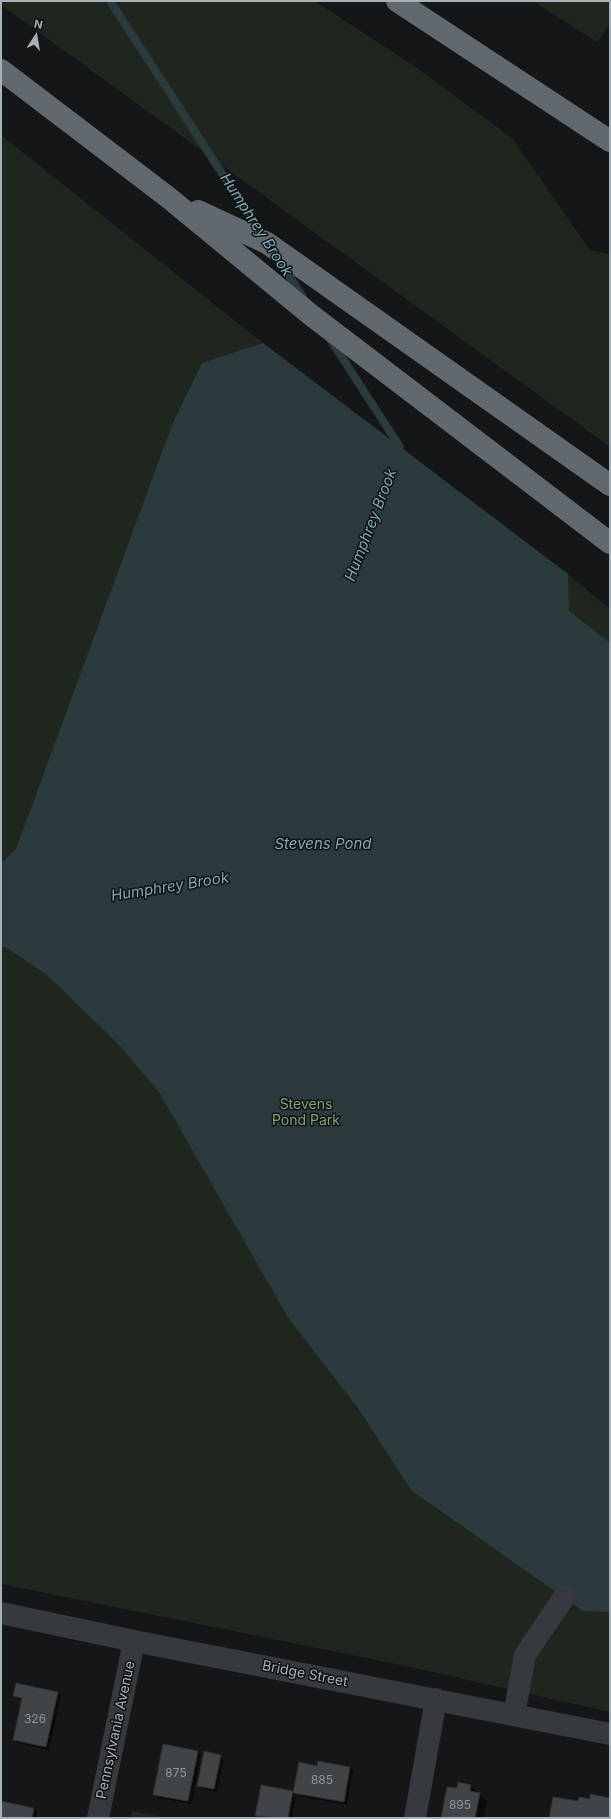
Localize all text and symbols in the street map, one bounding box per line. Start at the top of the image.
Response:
north arrow [16,16,56,56]
text: N [33,17,44,32]
water label: Humphrey Brook [216,170,296,280]
water label: Humphrey Brook [341,466,401,584]
water label: Stevens Pond [274,835,372,853]
water label: Humphrey Brook [110,869,230,905]
park label: Stevens Pond Park [272,1097,340,1130]
street label: Bridge Street [261,1657,349,1691]
street label: Pennsylvania Avenue [93,1659,139,1801]
house number: 326 [24,1712,46,1726]
house number: 875 [165,1766,187,1780]
house number: 885 [311,1773,333,1787]
house number: 895 [449,1798,471,1812]

